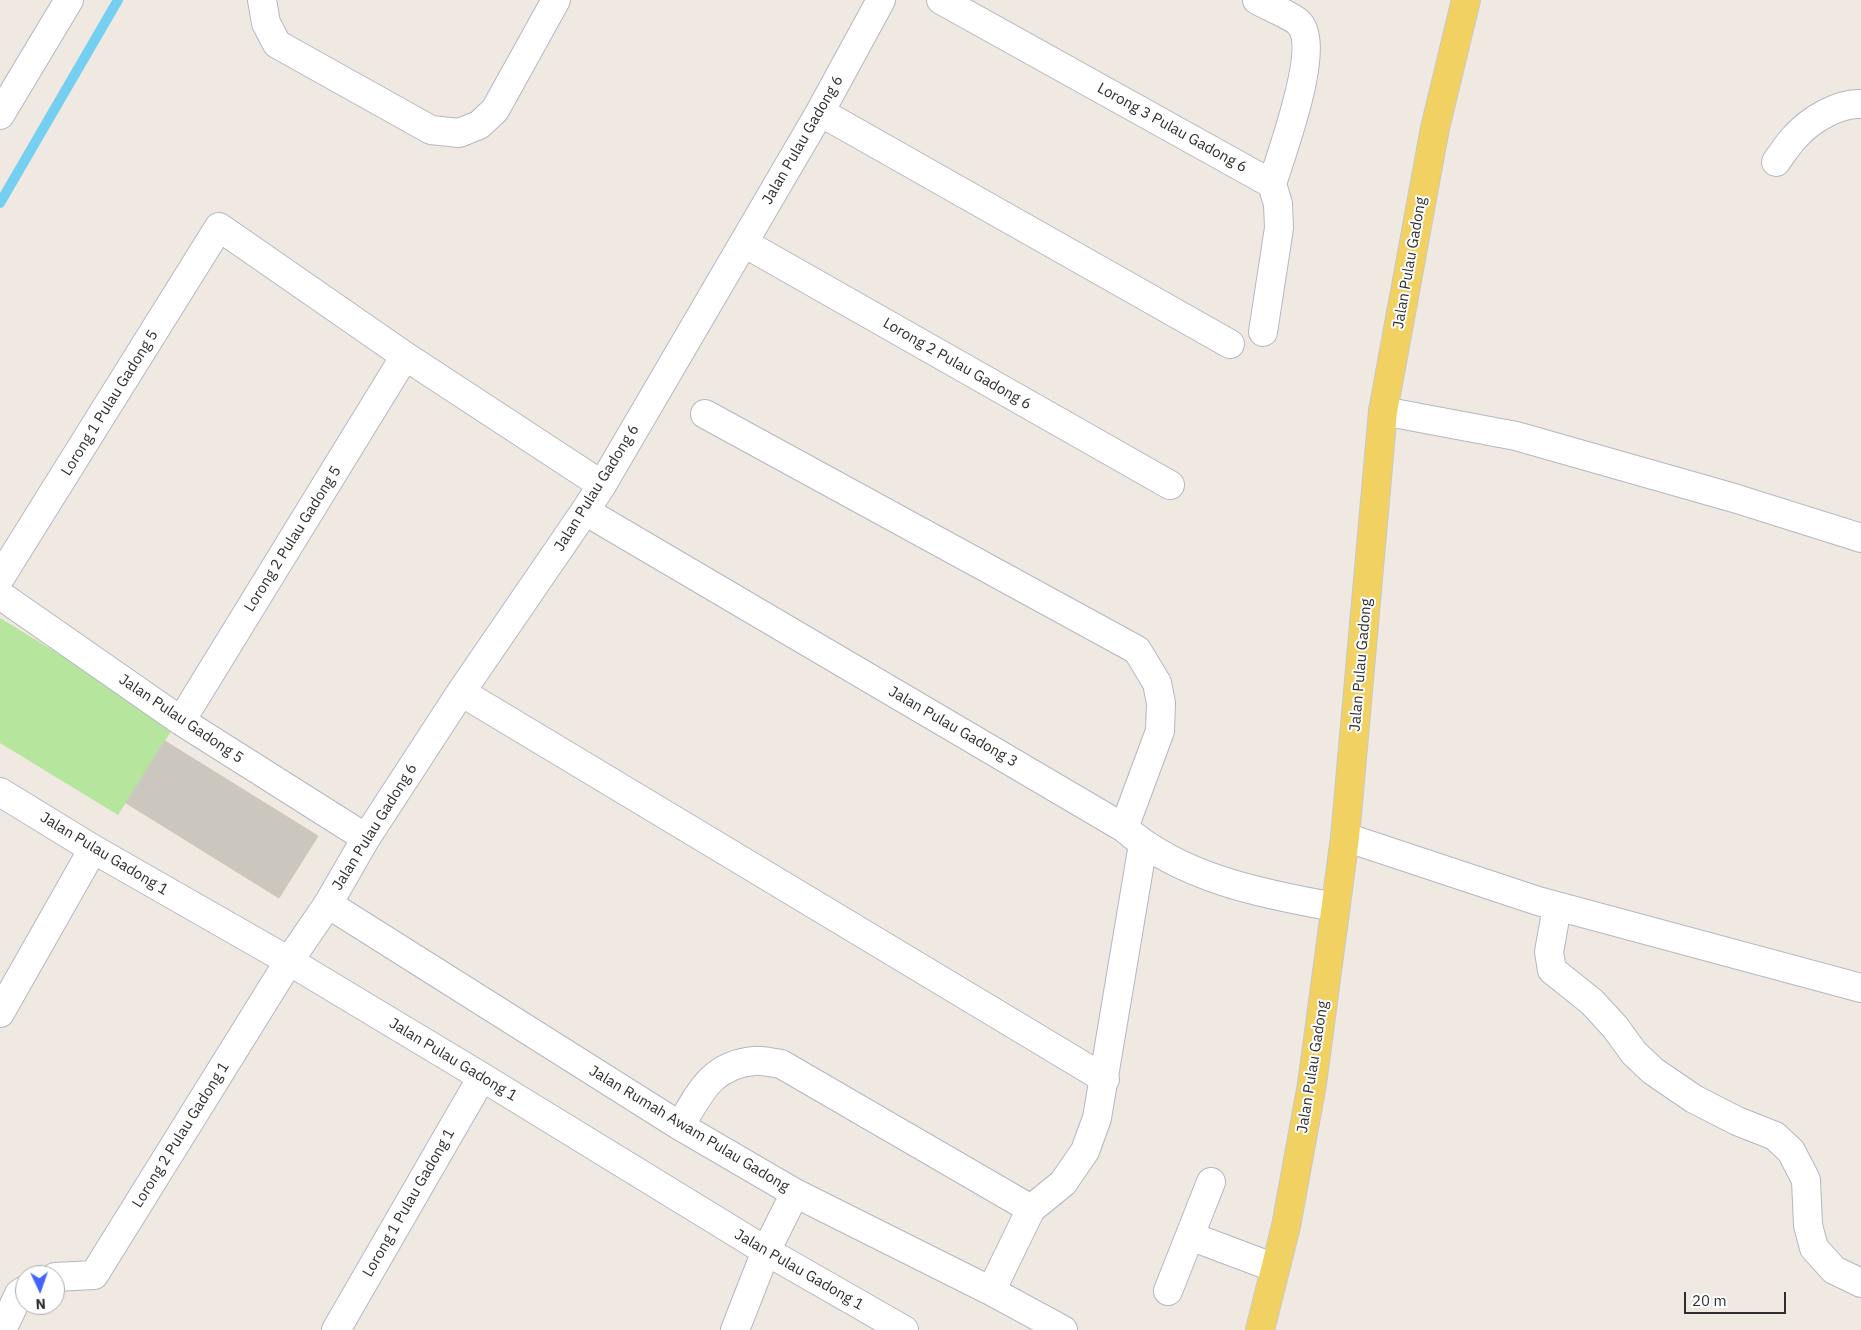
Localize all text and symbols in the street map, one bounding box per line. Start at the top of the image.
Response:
street label: Jalan Pulau Gadong 6 [759,72,847,208]
street label: Lorong 3 Pulau Gadong 6 [1094,79,1250,177]
street label: Jalan Pulau Gadong [1390,196,1430,330]
street label: Lorong 2 Pulau Gadong 6 [880,314,1034,414]
street label: Lorong 1 Pulau Gadong 5 [58,327,162,479]
street label: Jalan Pulau Gadong 6 [551,421,643,555]
street label: Lorong 2 Pulau Gadong 5 [241,463,345,615]
street label: Jalan Pulau Gadong [1346,598,1376,732]
street label: Jalan Pulau Gadong 5 [115,671,247,767]
street label: Jalan Pulau Gadong 3 [885,683,1021,771]
street label: Jalan Pulau Gadong 6 [329,760,421,894]
street label: Jalan Pulau Gadong 1 [37,809,171,899]
street label: Jalan Pulau Gadong [1294,1000,1332,1134]
street label: Jalan Pulau Gadong 1 [386,1015,520,1105]
street label: Lorong 2 Pulau Gadong 1 [129,1059,233,1211]
street label: Jalan Rumah Awam Pulau Gadong [586,1062,792,1196]
street label: Lorong 1 Pulau Gadong 1 [359,1126,459,1280]
street label: Jalan Pulau Gadong 1 [731,1226,867,1314]
north arrow [15,1265,65,1315]
scale bar [1686,1282,1788,1314]
text: 20 m [1692,1291,1727,1310]
text: N [35,1295,46,1313]

